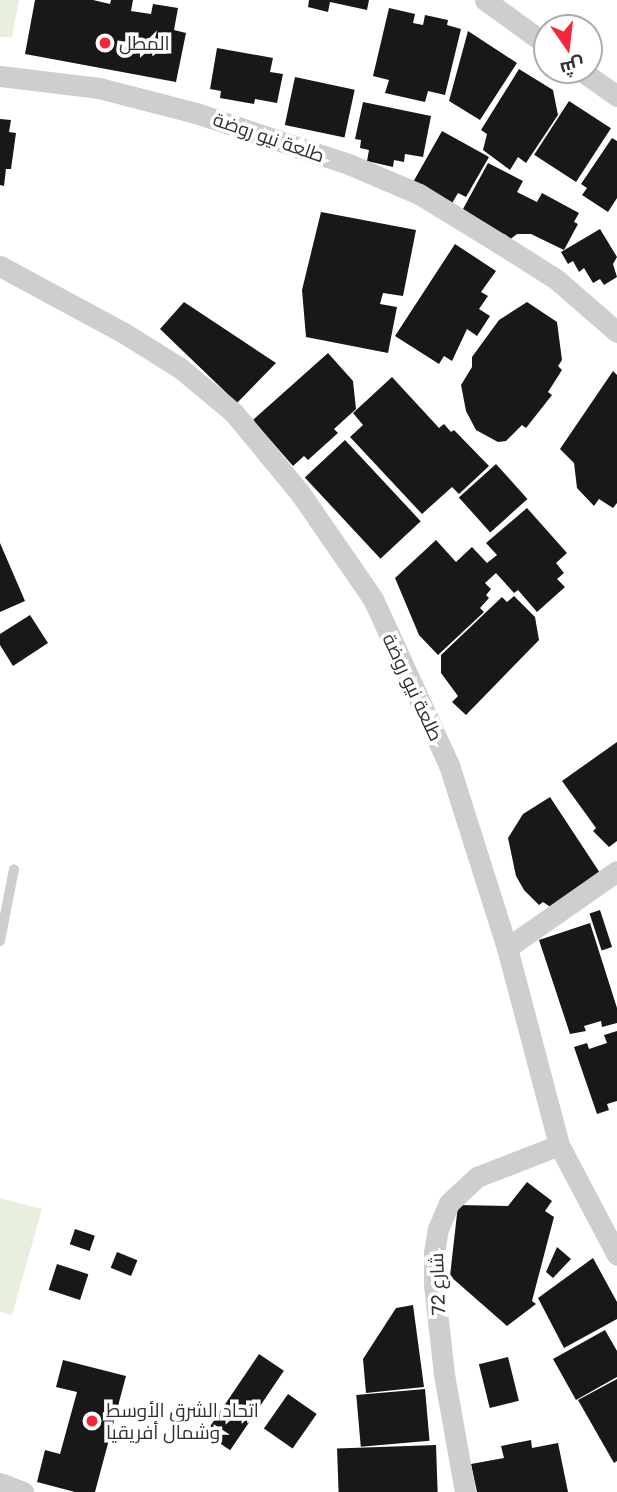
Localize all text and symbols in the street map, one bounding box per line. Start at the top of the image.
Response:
north arrow [533,14,603,84]
place label: المطل [119,32,170,54]
marker: المطل [97,35,113,51]
text: ش [558,54,587,82]
street label: طلعة نيو روضة [210,107,328,167]
street label: طلعة نيو روضة [378,630,448,744]
street label: شارع 72 [425,1252,449,1316]
place label: اتحاد الشرق الأوسط وشمال أفريقيا [106,1399,259,1443]
marker: اتحاد الشرق الأوسط وشمال أفريقيا [84,1413,100,1429]

